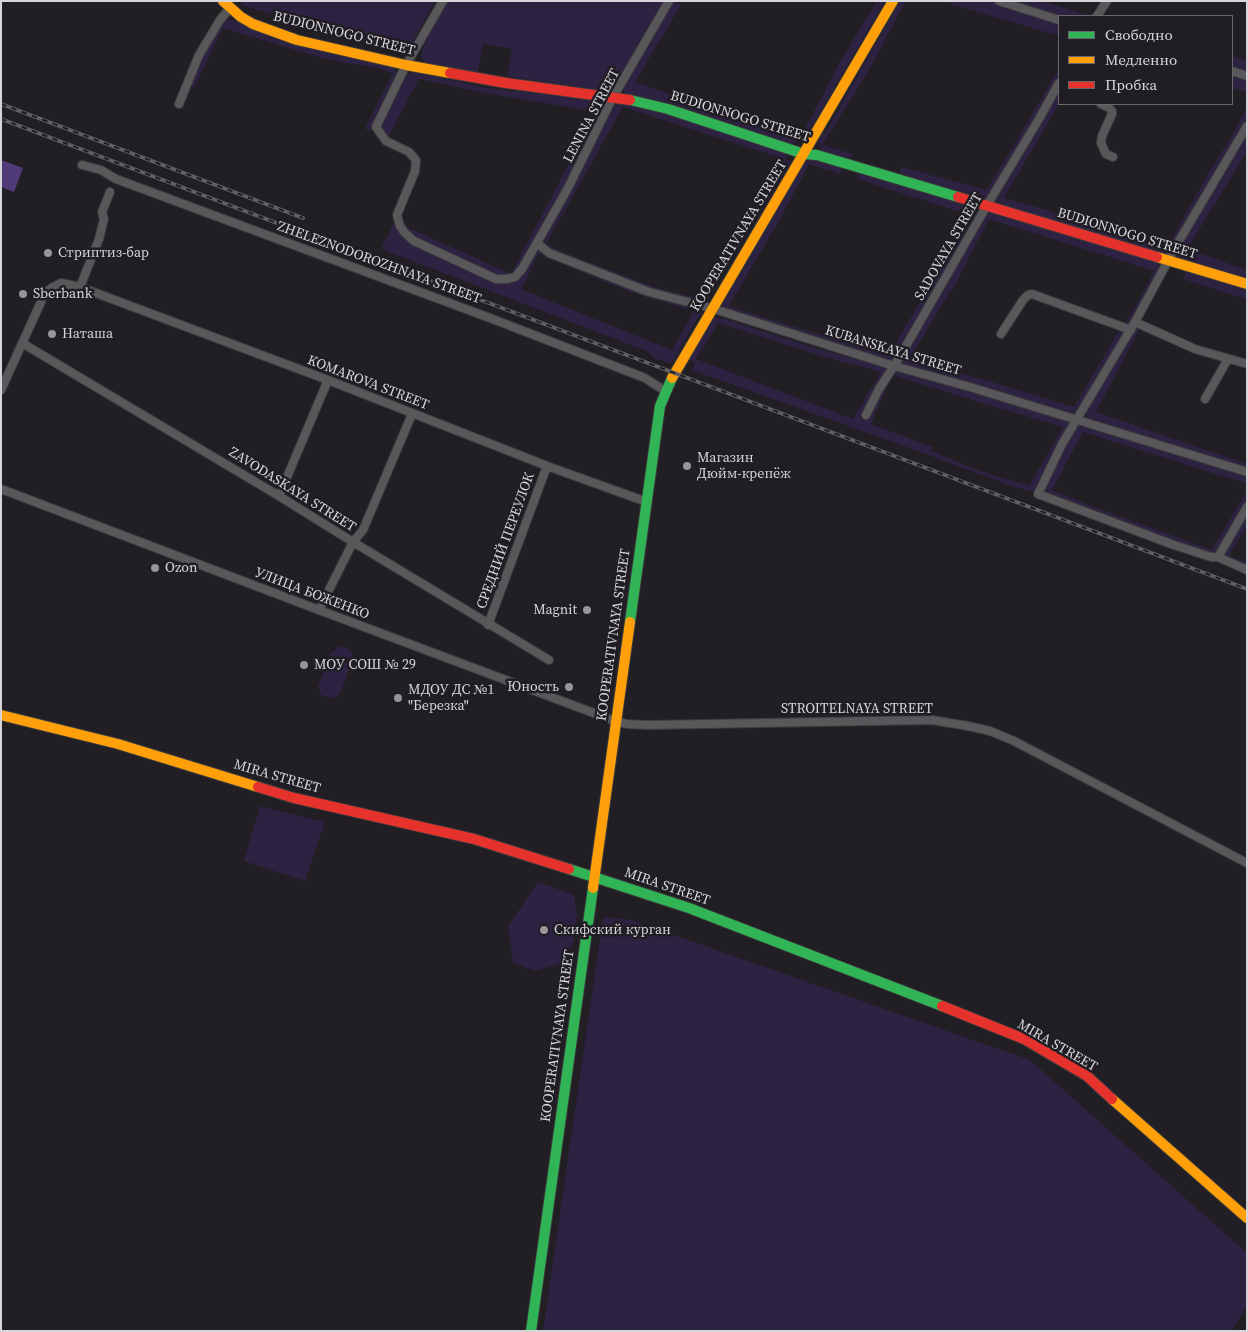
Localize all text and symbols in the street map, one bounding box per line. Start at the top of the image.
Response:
street label: BUDIONNOGO STREET [271,8,417,60]
legend [1058,15,1233,105]
text: Свободно [1105,24,1173,45]
text: Медленно [1105,49,1177,70]
street label: LENINA STREET [560,66,624,166]
text: Пробка [1105,74,1157,95]
street label: BUDIONNOGO STREET [668,88,812,146]
street label: KOOPERATIVNAYA STREET [687,157,791,315]
street label: SADOVAYA STREET [911,190,987,304]
street label: BUDIONNOGO STREET [1055,205,1199,263]
street label: ZHELEZNODOROZHNAYA STREET [275,218,483,308]
place label: Стриптиз-бар [58,245,149,261]
marker: Стриптиз-бар [42,247,54,259]
place label: Sberbank [33,286,92,302]
marker: Sberbank [17,288,29,300]
street label: KUBANSKAYA STREET [823,322,963,380]
place label: Наташа [62,326,113,342]
marker: Наташа [46,328,58,340]
street label: KOMAROVA STREET [305,352,431,414]
street label: ZAVODASKAYA STREET [225,444,359,536]
place label: Магазин Дюйм-крепёж [697,450,791,482]
marker: Магазин Дюйм-крепёж [681,460,693,472]
street label: СРЕДНИЙ ПЕРЕУЛОК [474,471,538,611]
street label: KOOPERATIVNAYA STREET [594,548,634,722]
place label: Ozon [165,560,197,576]
marker: Ozon [149,562,161,574]
street label: УЛИЦА БОЖЕНКО [252,564,372,624]
place label: Magnit [533,602,577,618]
marker: Magnit [581,604,593,616]
place label: МОУ СОШ № 29 [314,657,416,673]
marker: МОУ СОШ № 29 [298,659,310,671]
place label: Юность [507,679,559,695]
marker: Юность [563,681,575,693]
place label: МДОУ ДС №1 "Березка" [408,682,495,714]
marker: МДОУ ДС №1 "Березка" [392,692,404,704]
street label: STROITELNAYA STREET [781,701,933,717]
street label: MIRA STREET [232,757,322,797]
street label: MIRA STREET [622,864,712,910]
place label: Скифский курган [554,922,671,938]
marker: Скифский курган [538,924,550,936]
street label: KOOPERATIVNAYA STREET [538,949,578,1123]
street label: MIRA STREET [1014,1016,1100,1076]

